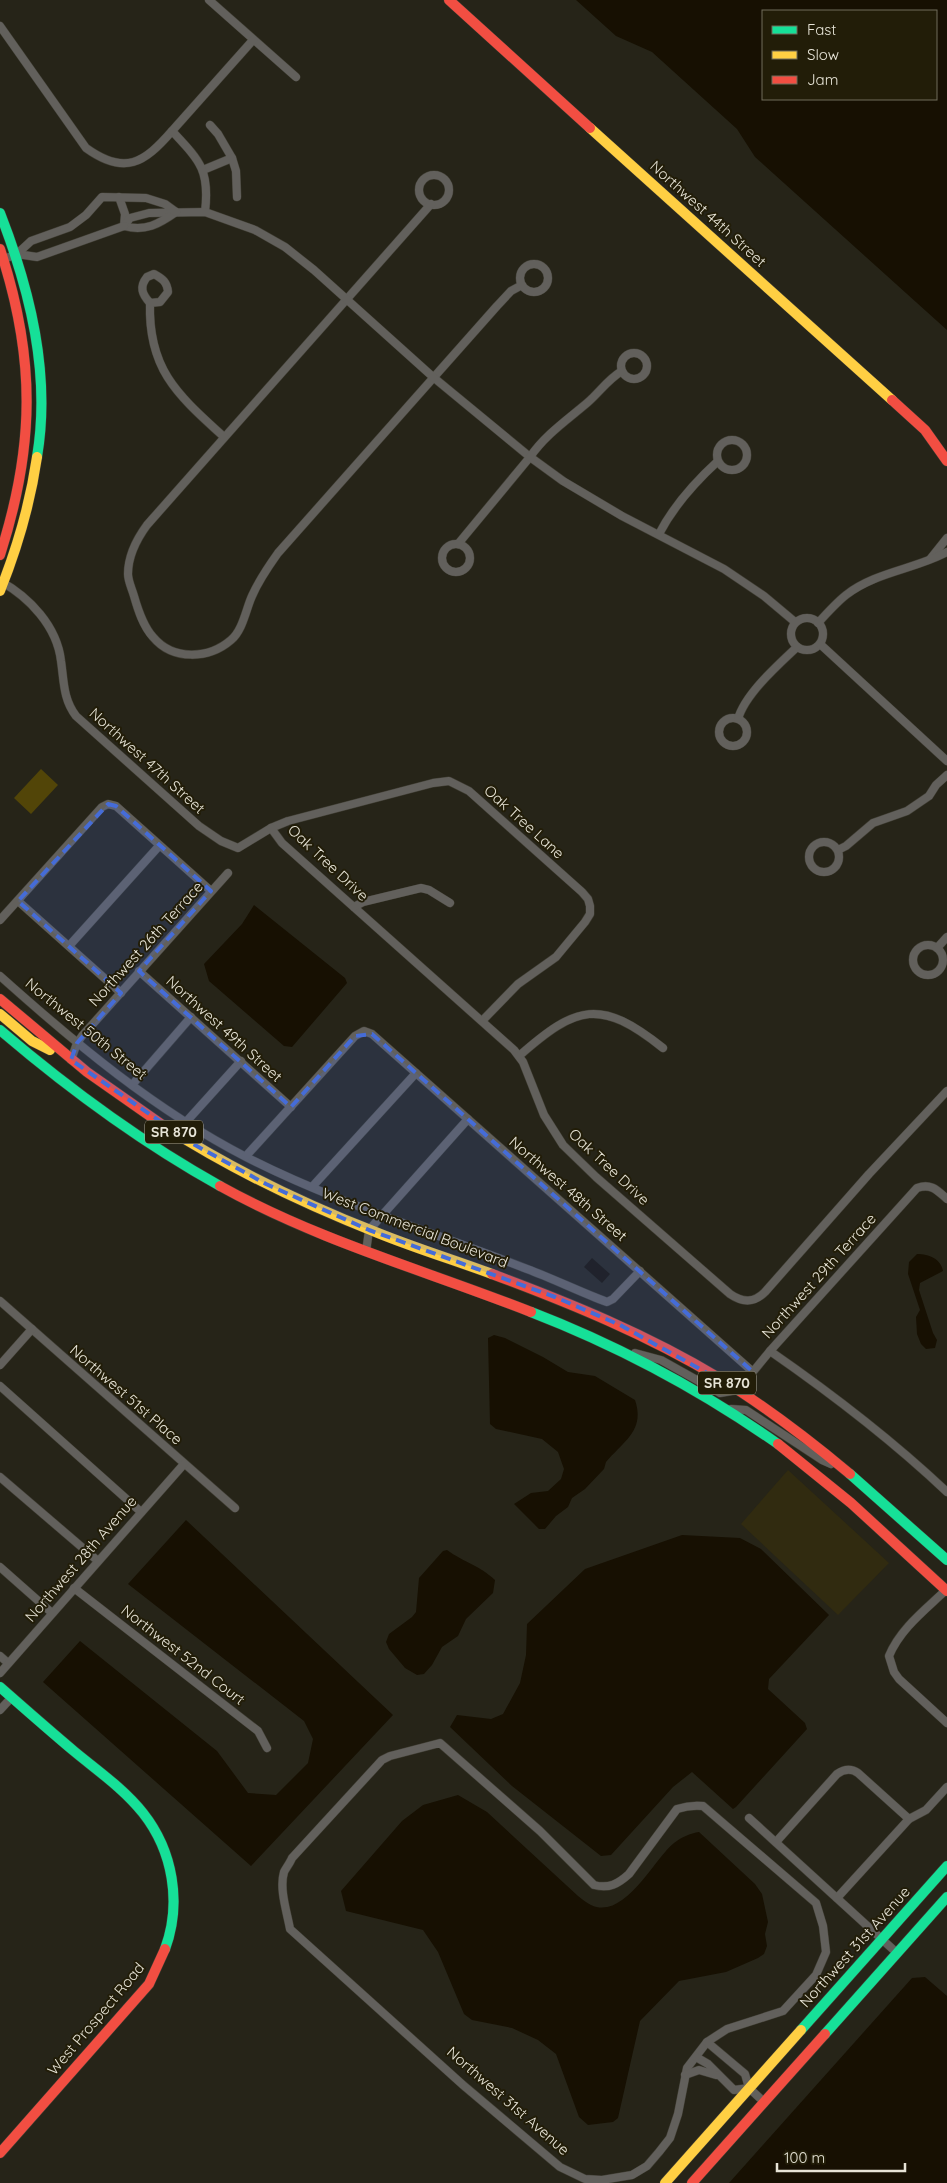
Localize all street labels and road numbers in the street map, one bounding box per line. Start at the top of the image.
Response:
street label: Northwest 44th Street [646,156,770,271]
street label: Northwest 47th Street [86,704,209,818]
street label: Oak Tree Lane [480,781,568,863]
street label: Oak Tree Drive [284,820,373,905]
street label: Northwest 26th Terrace [84,877,207,1010]
street label: Northwest 49th Street [162,971,286,1086]
street label: Northwest 50th Street [22,974,151,1084]
road number: SR 870 [145,1120,203,1144]
street label: Oak Tree Drive [565,1124,654,1209]
street label: Northwest 48th Street [505,1132,631,1245]
street label: West Commercial Boulevard [320,1183,511,1272]
street label: Northwest 29th Terrace [757,1209,880,1342]
street label: Northwest 51st Place [66,1341,187,1449]
road number: SR 870 [698,1372,756,1395]
street label: Northwest 28th Avenue [21,1492,141,1626]
street label: Northwest 52nd Court [118,1600,249,1709]
street label: Northwest 31st Avenue [795,1882,914,2011]
street label: West Prospect Road [43,1959,148,2079]
street label: Northwest 31st Avenue [443,2042,574,2159]

